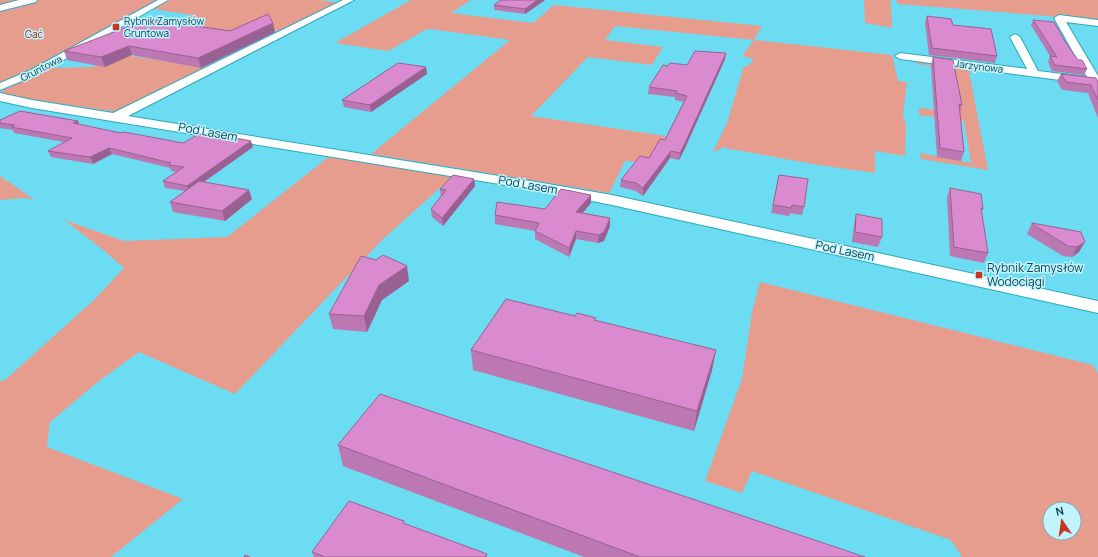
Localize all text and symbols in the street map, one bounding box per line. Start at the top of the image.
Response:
place label: Rybnik Zamysłów Gruntowa [124,14,205,40]
marker: Rybnik Zamysłów Gruntowa [111,22,121,32]
park label: Gać [25,27,44,41]
street label: Gruntowa [18,52,64,84]
street label: Jarzynowa [954,56,1004,76]
street label: Pod Lasem [177,118,239,145]
street label: Pod Lasem [497,171,559,198]
street label: Pod Lasem [814,236,876,265]
place label: Rybnik Zamysłów Wodociągi [987,259,1083,290]
marker: Rybnik Zamysłów Wodociągi [974,270,984,280]
north arrow [1042,501,1082,541]
text: N [1054,503,1065,519]

